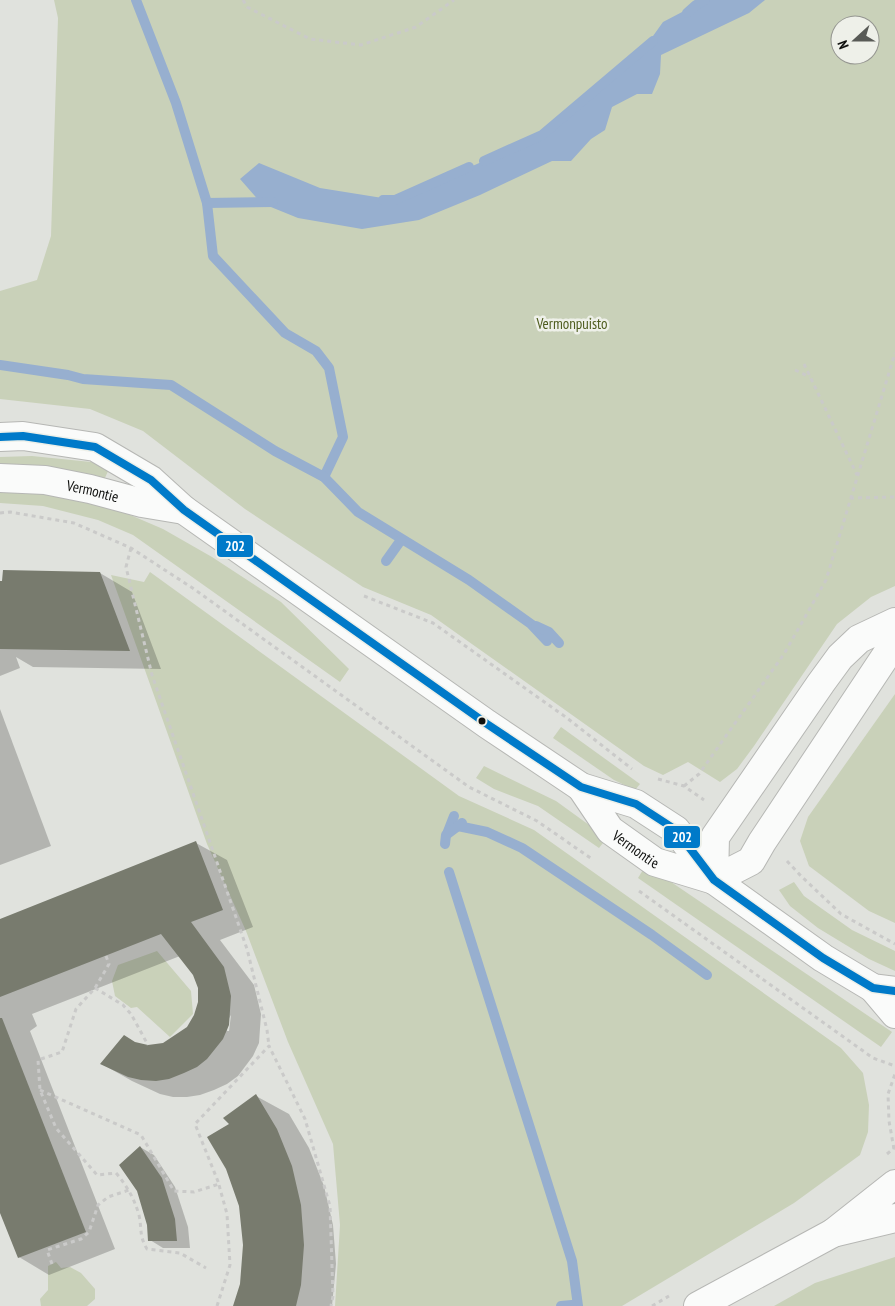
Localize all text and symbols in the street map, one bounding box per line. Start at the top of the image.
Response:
north arrow [830,15,880,65]
text: N [833,38,853,51]
park label: Vermonpuisto [535,314,608,333]
street label: Vermontie [64,475,121,506]
line badge: 202 [216,534,254,558]
text: 202 [225,537,245,555]
unlabelled marker [477,716,487,726]
street label: Vermontie [608,825,661,872]
line badge: 202 [663,825,701,849]
text: 202 [672,828,692,846]

